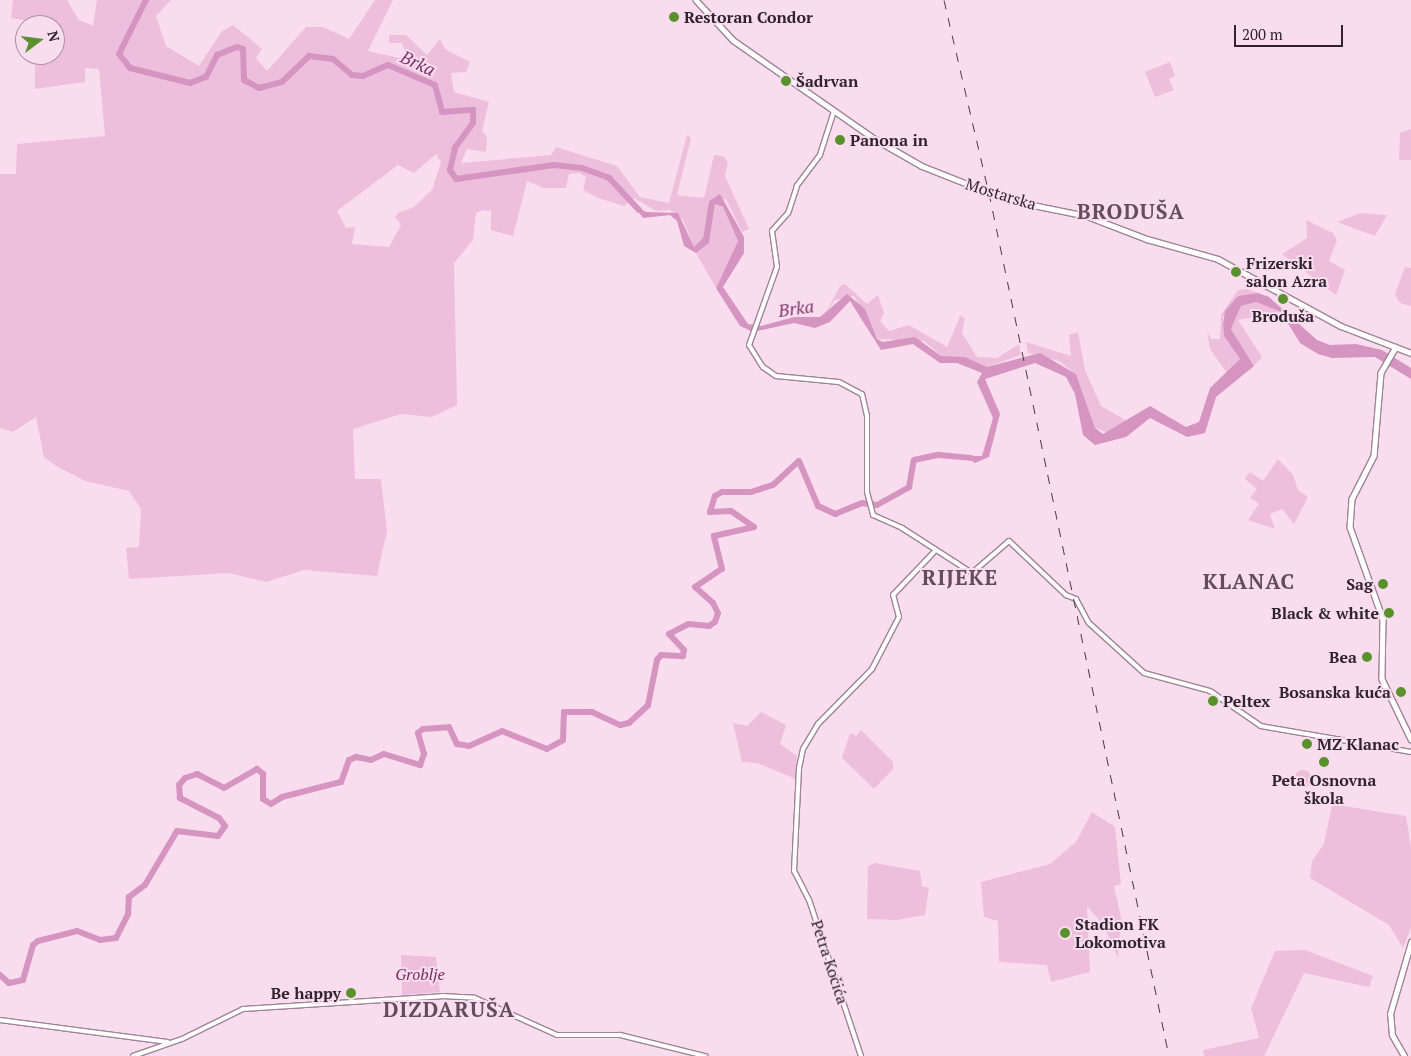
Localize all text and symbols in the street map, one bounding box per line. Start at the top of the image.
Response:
place label: Restoran Condor [684,7,813,27]
marker: Restoran Condor [668,11,680,23]
north arrow [15,15,65,65]
scale bar [1236,15,1345,47]
text: 200 m [1242,24,1283,44]
text: N [43,29,65,44]
water label: Brka [397,46,439,80]
place label: Šadrvan [796,71,858,91]
marker: Šadrvan [780,75,792,87]
place label: Panona in [850,130,928,150]
marker: Panona in [834,134,846,146]
street label: Mostarska [963,174,1039,214]
district label: BRODUŠA [1076,198,1186,224]
place label: Frizerski salon Azra [1246,253,1327,291]
marker: Frizerski salon Azra [1230,266,1242,278]
marker: Broduša [1277,293,1289,305]
water label: Brka [777,295,815,321]
place label: Broduša [1252,306,1314,326]
district label: RIJEKE [921,564,999,590]
district label: KLANAC [1202,568,1296,594]
place label: Sag [1346,574,1373,594]
marker: Sag [1377,578,1389,590]
place label: Black & white [1271,603,1379,623]
marker: Black & white [1383,607,1395,619]
place label: Bea [1329,647,1357,667]
marker: Bea [1361,651,1373,663]
place label: Bosanska kuća [1279,682,1391,702]
marker: Bosanska kuća [1395,686,1407,698]
place label: Peltex [1223,691,1270,711]
marker: Peltex [1207,695,1219,707]
place label: MZ Klanac [1317,734,1399,754]
marker: MZ Klanac [1301,738,1313,750]
marker: Peta Osnovna škola [1318,756,1330,768]
place label: Peta Osnovna škola [1272,770,1376,808]
place label: Stadion FK Lokomotiva [1075,914,1166,952]
street label: Petra Kočića [807,917,853,1007]
marker: Stadion FK Lokomotiva [1059,927,1071,939]
park label: Groblje [395,964,445,984]
place label: Be happy [271,983,341,1003]
marker: Be happy [345,987,357,999]
district label: DIZDARUŠA [382,996,516,1022]

